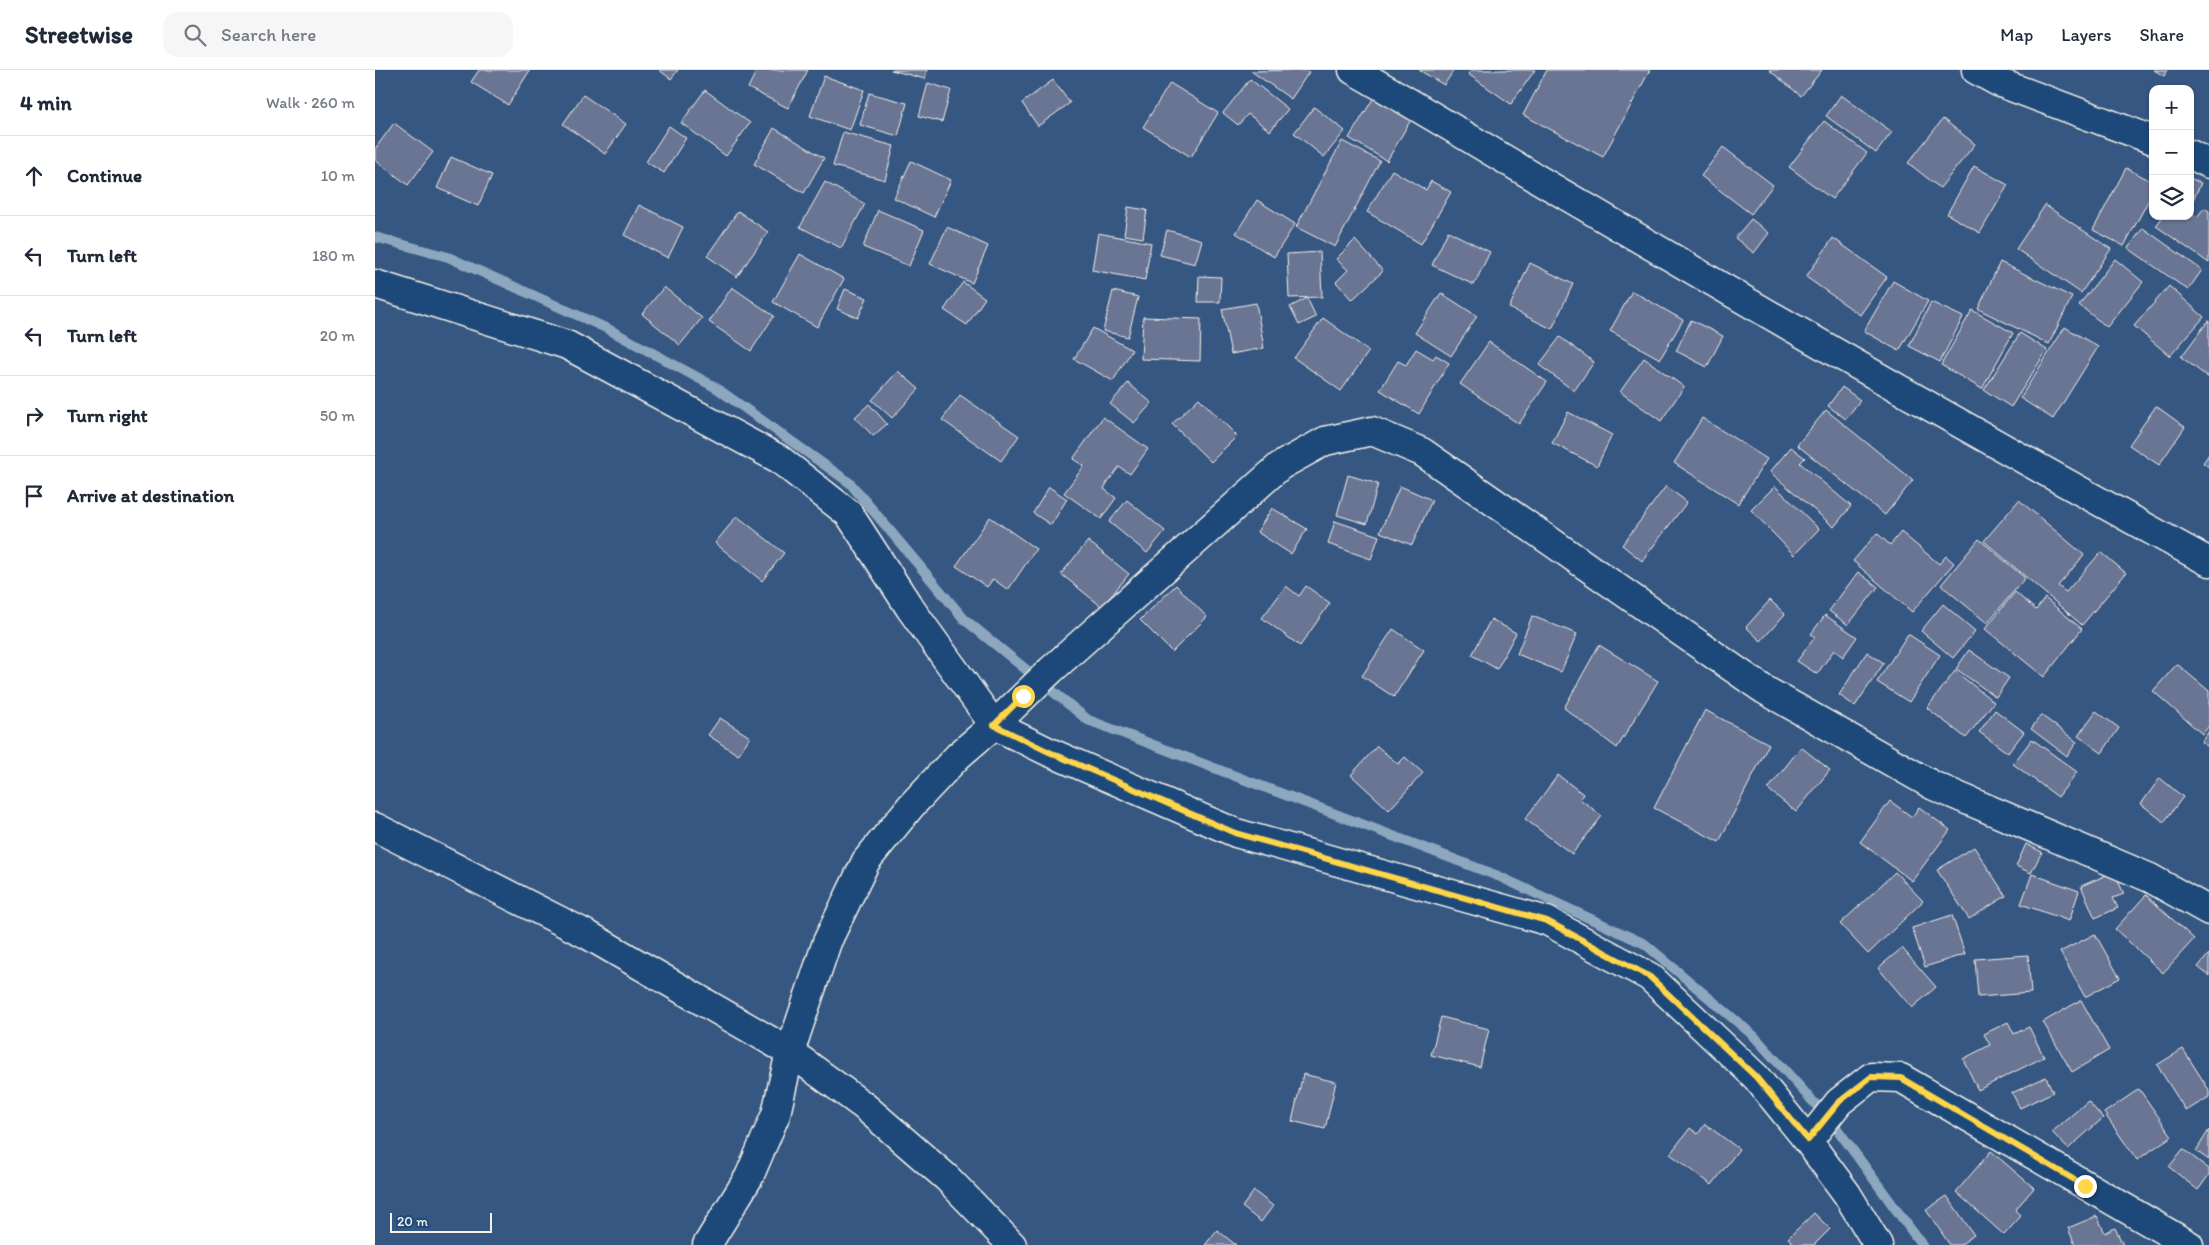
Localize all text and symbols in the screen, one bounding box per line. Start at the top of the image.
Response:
search box [163,12,513,57]
text: Streetwise [25,20,133,49]
icon: search [181,21,209,49]
text: Search here [221,23,316,46]
text: Map [2000,24,2033,46]
text: Layers [2061,24,2111,46]
text: Share [2139,24,2184,46]
map controls [2149,85,2194,220]
button: + [2149,85,2194,130]
text: 4 min [20,90,72,115]
text: Walk · 260 m [266,93,355,112]
button: − [2149,130,2194,175]
icon: ahead [20,162,48,190]
text: Continue [67,164,142,187]
text: 10 m [321,166,355,185]
button: layers [2149,175,2194,220]
icon: left [20,242,48,270]
text: Turn left [67,244,137,267]
text: 180 m [312,246,355,265]
icon: left [20,322,48,350]
text: Turn left [67,324,137,347]
text: 20 m [320,326,355,345]
icon: right [20,402,48,430]
text: Turn right [67,404,148,427]
text: 50 m [320,406,355,425]
icon: arrive [20,482,48,510]
text: Arrive at destination [67,484,234,507]
route start [1012,685,1035,708]
route end [2074,1175,2097,1198]
scale bar [390,1210,493,1233]
text: 20 m [397,1213,428,1230]

